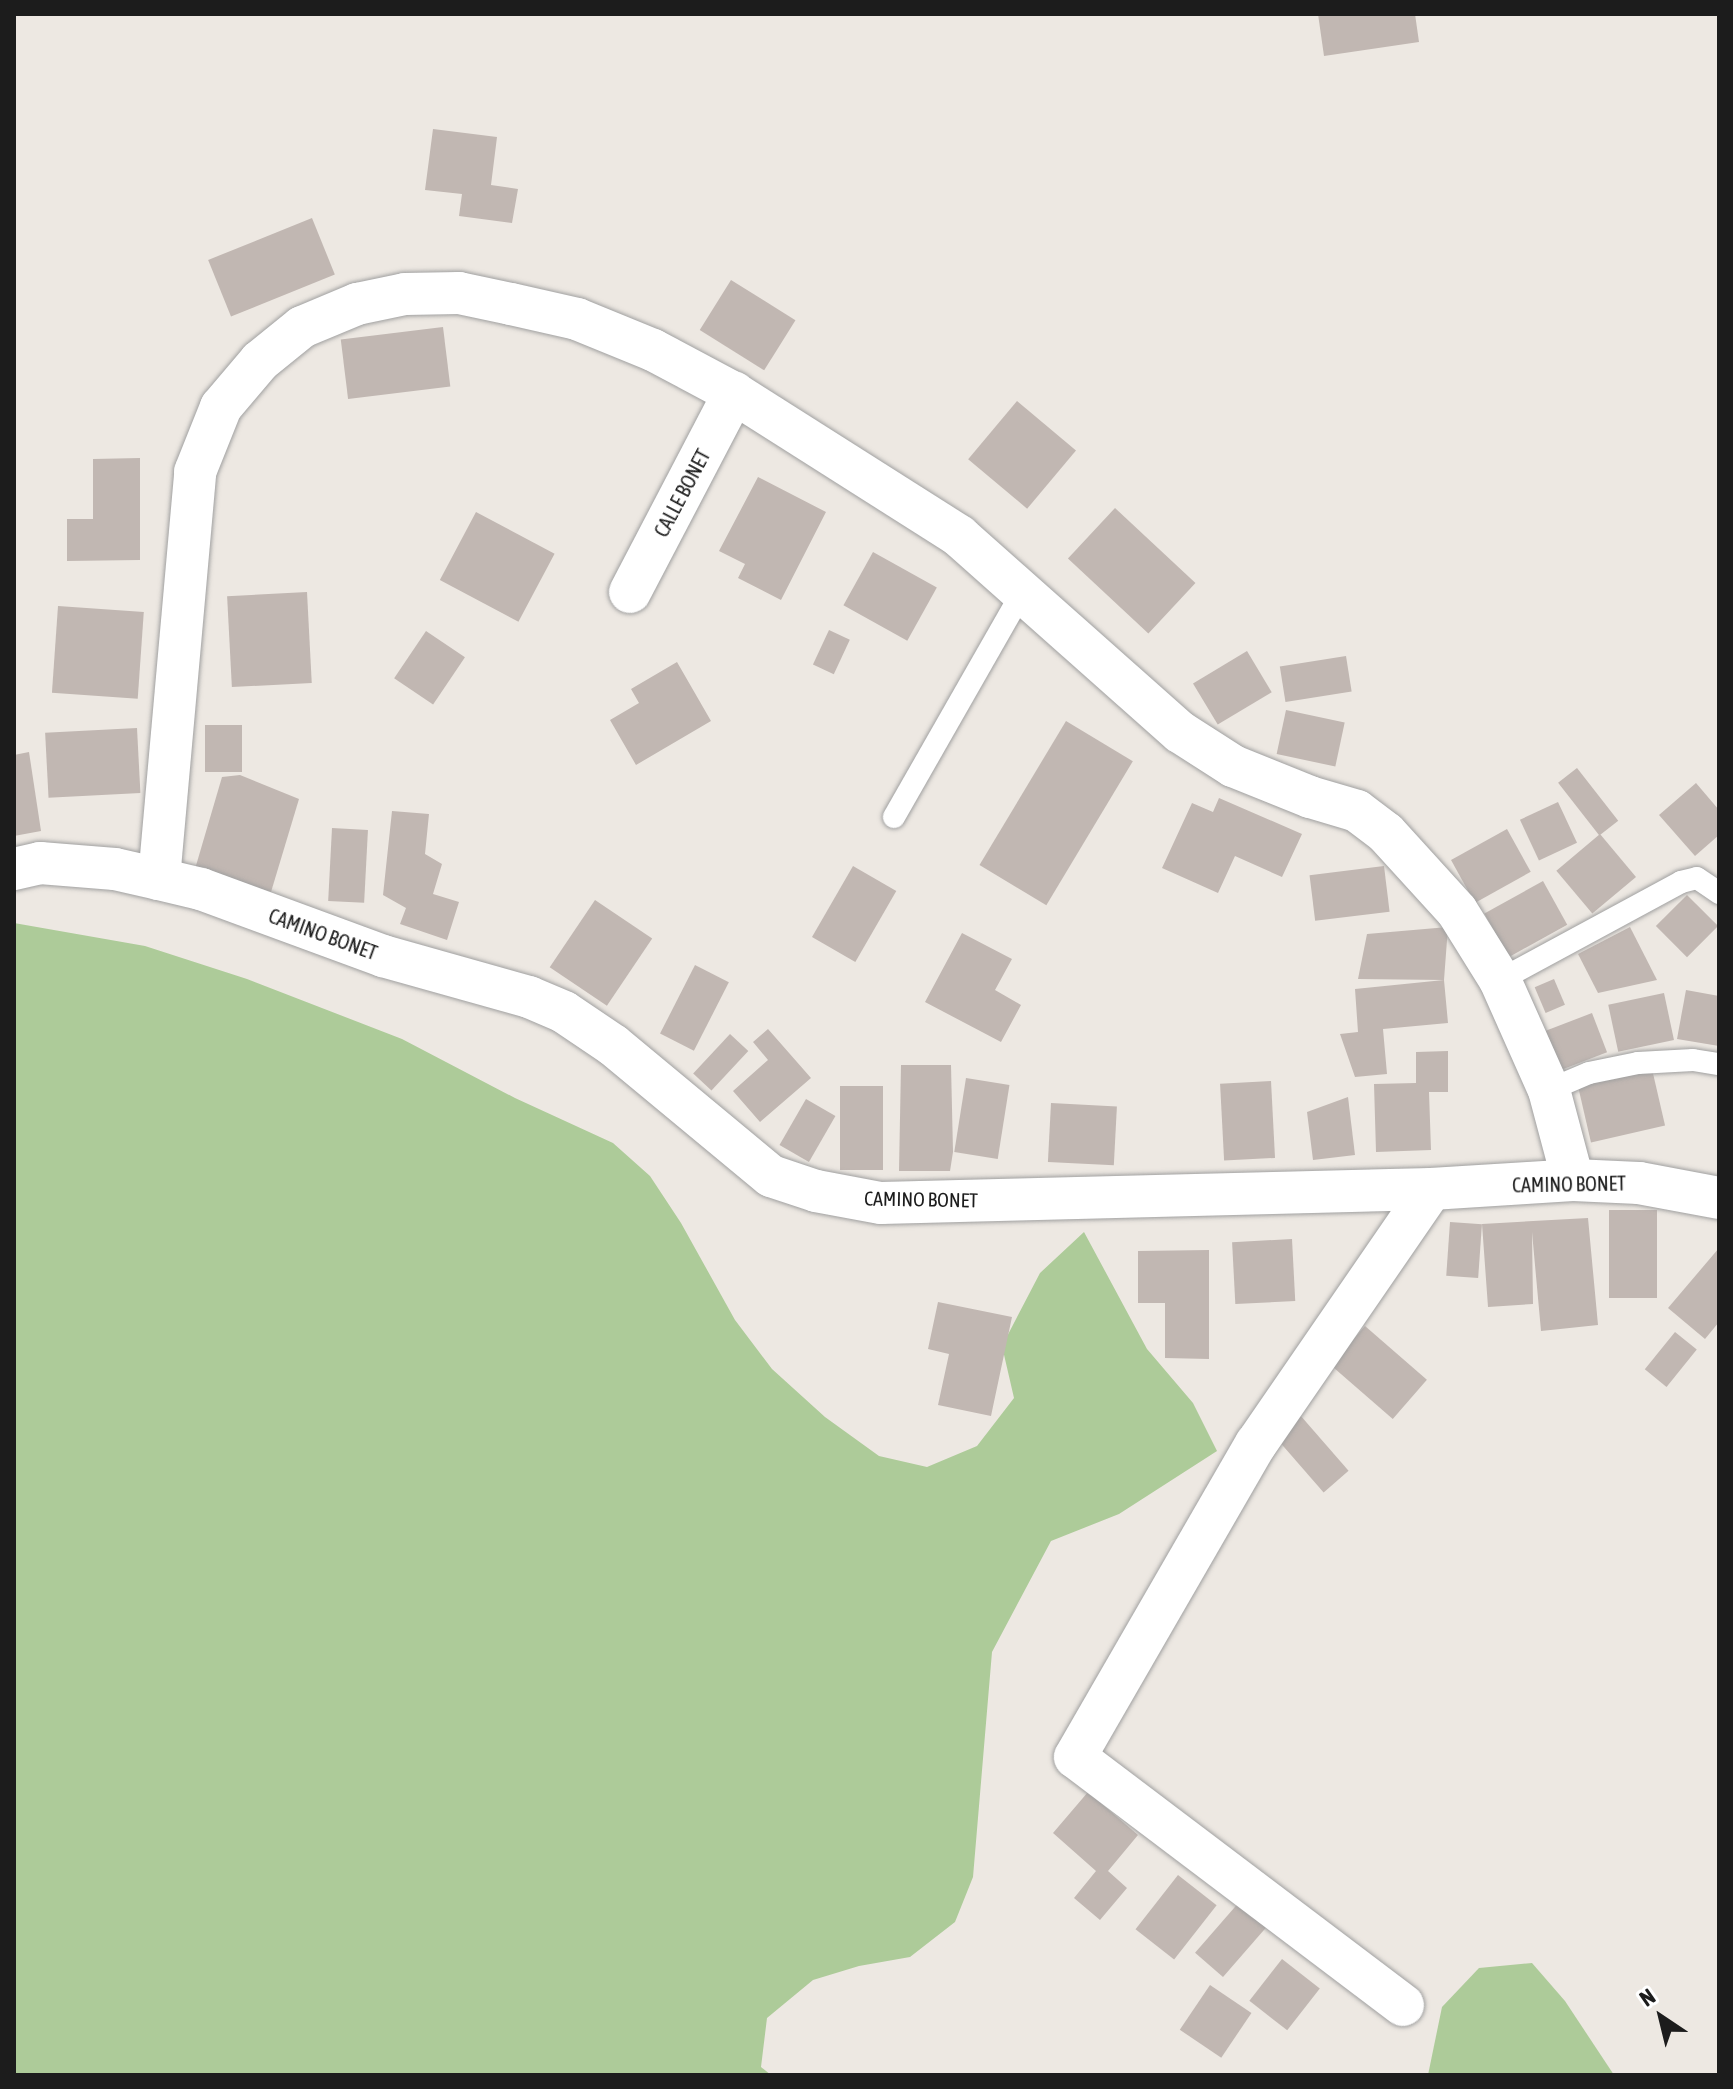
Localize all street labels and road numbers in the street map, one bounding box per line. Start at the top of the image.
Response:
street label: CALLE BONET [649,445,715,541]
street label: CAMINO BONET [265,903,381,965]
street label: CAMINO BONET [1512,1171,1626,1197]
street label: CAMINO BONET [864,1186,978,1212]

